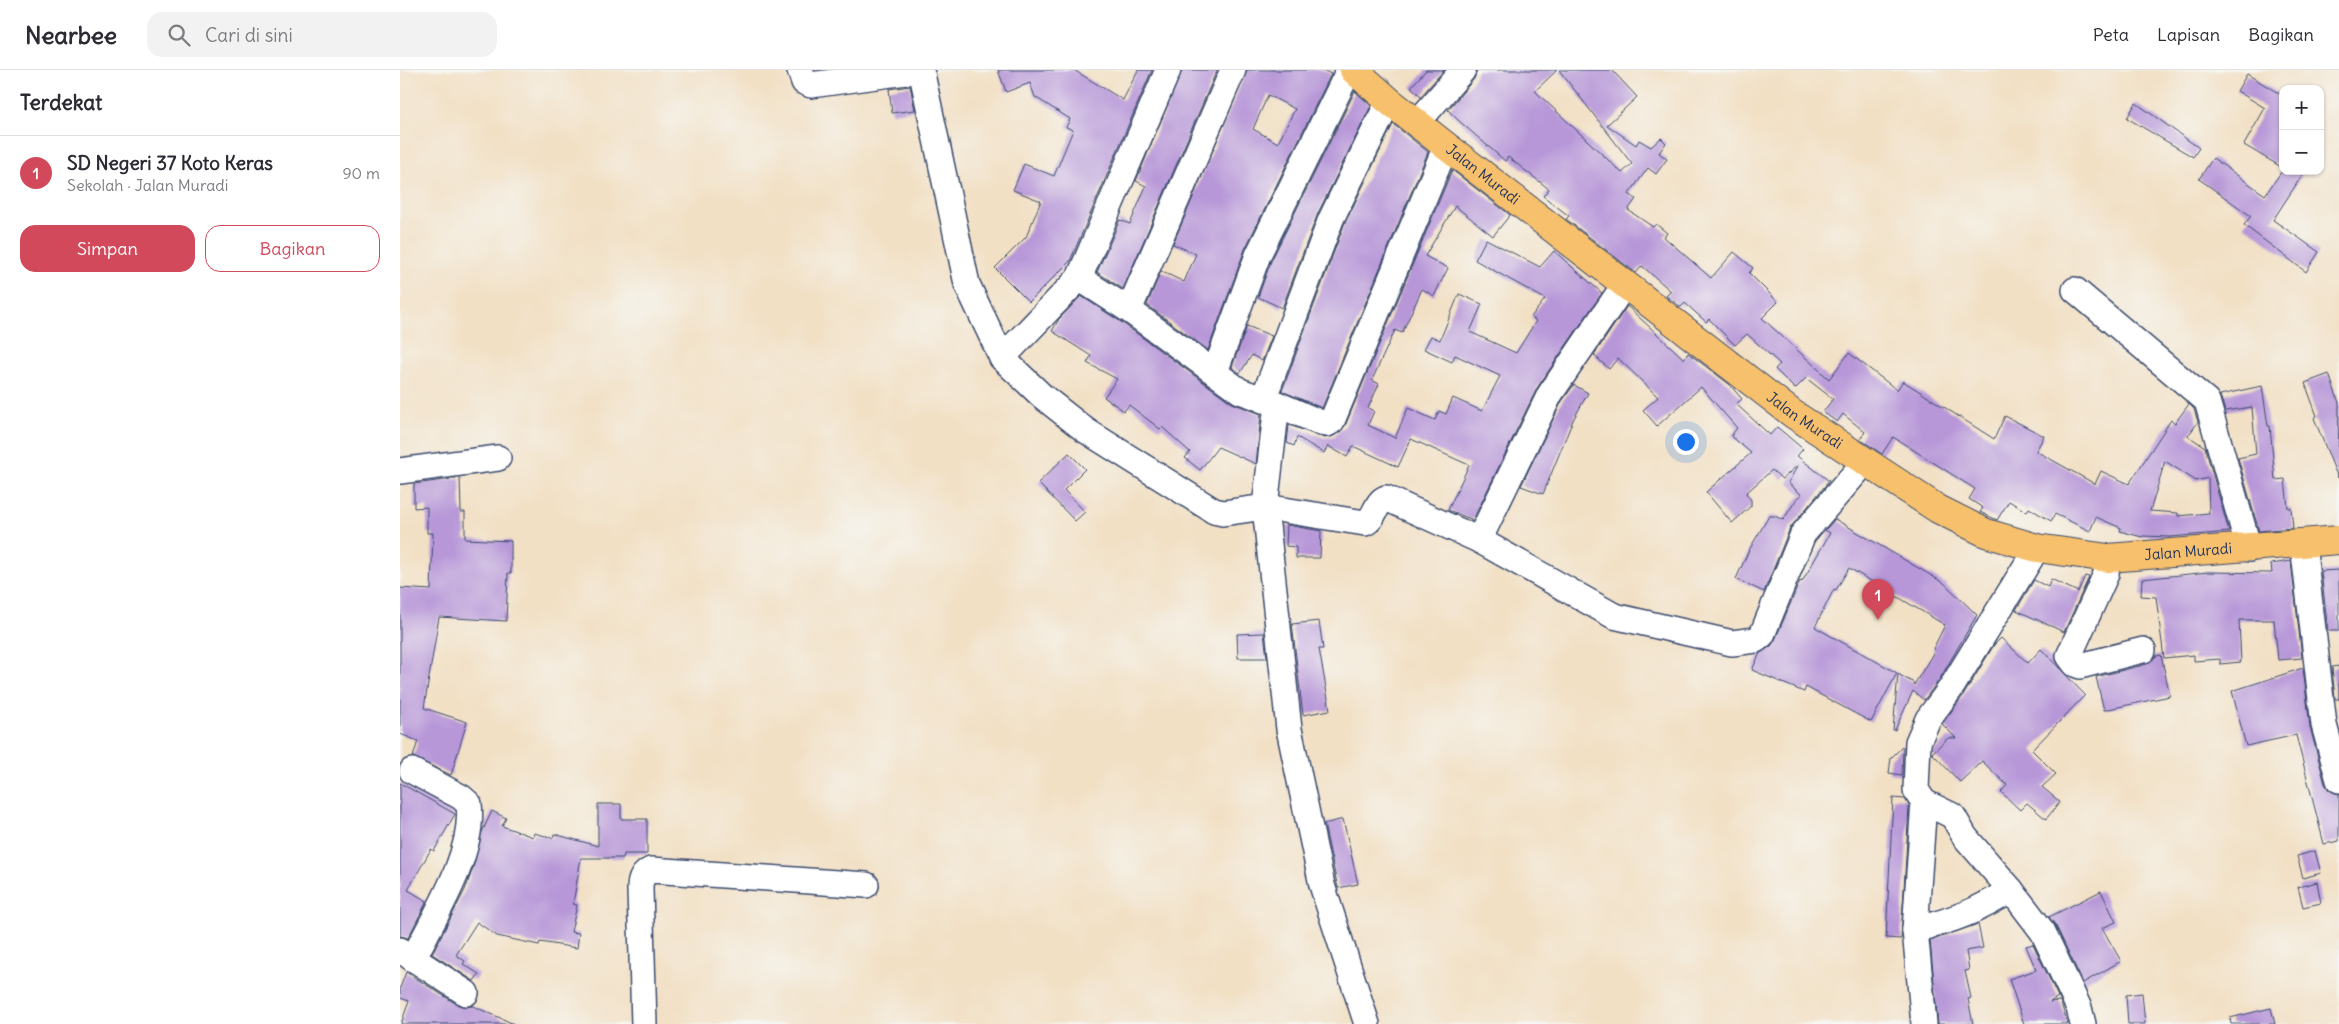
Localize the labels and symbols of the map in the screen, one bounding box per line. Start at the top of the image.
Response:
street label: Jalan Muradi [1443,140,1524,208]
street label: Jalan Muradi [1763,387,1846,453]
your location [1673,429,1699,455]
street label: Jalan Muradi [2143,538,2233,564]
pin: 1 [1862,579,1894,620]

